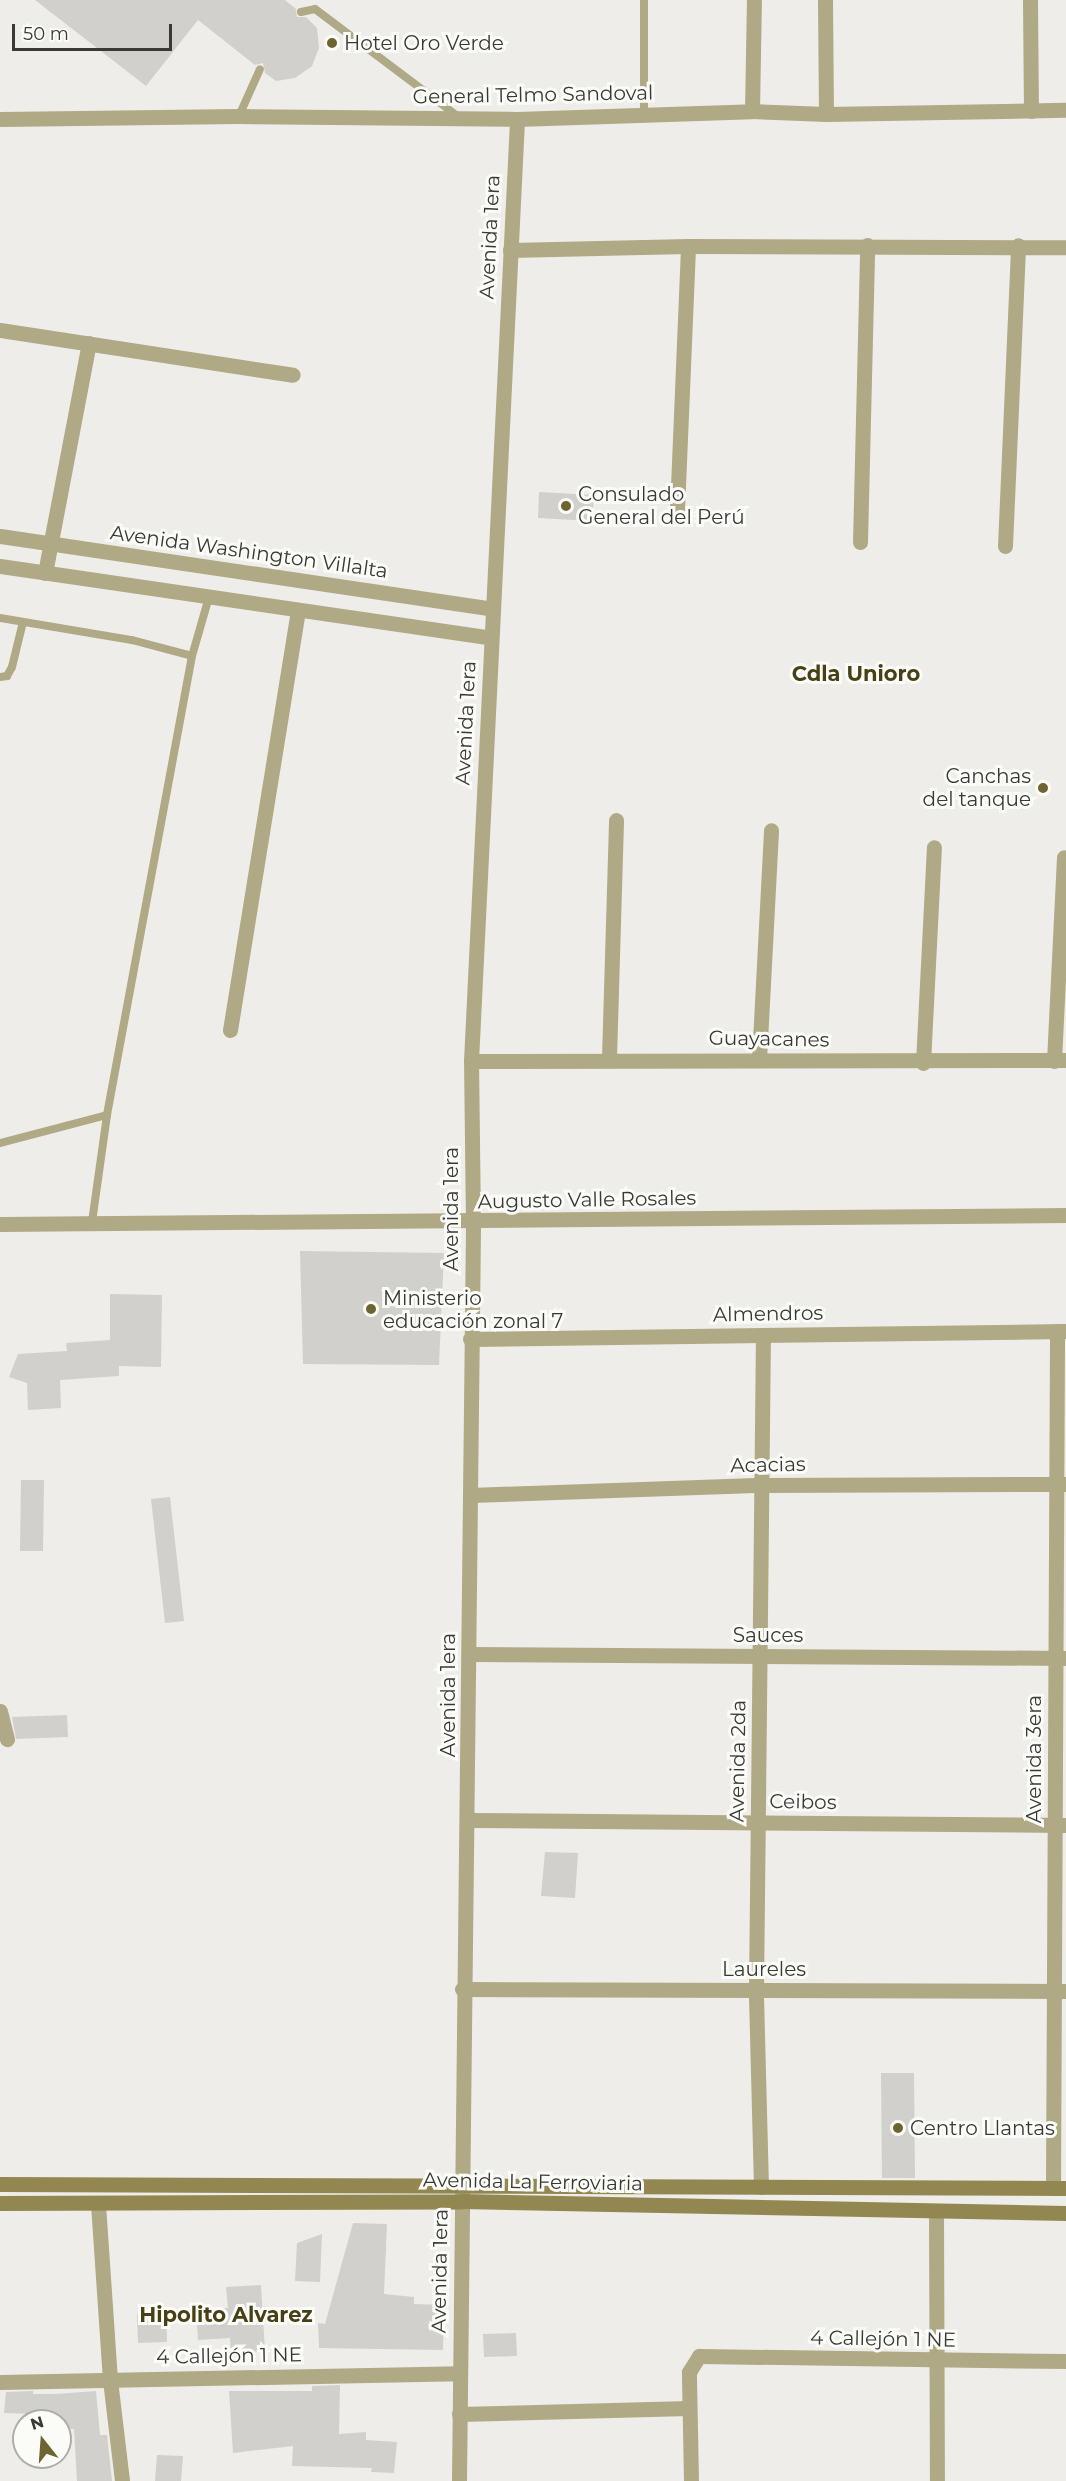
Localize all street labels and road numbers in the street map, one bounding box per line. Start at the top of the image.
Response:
street label: General Telmo Sandoval [412,81,654,109]
street label: Avenida 1era [475,174,505,300]
street label: Avenida Washington Villalta [109,521,389,583]
street label: Avenida 1era [451,660,481,786]
street label: Guayacanes [708,1026,830,1052]
street label: Avenida 1era [439,1147,463,1271]
street label: Augusto Valle Rosales [478,1186,696,1214]
street label: Almendros [713,1301,823,1327]
street label: Acacias [730,1452,806,1478]
street label: Sauces [733,1623,803,1647]
street label: Avenida 1era [436,1633,460,1757]
street label: Avenida 3era [1022,1695,1046,1823]
street label: Avenida 2da [725,1700,751,1822]
street label: Ceibos [769,1789,837,1815]
street label: Laureles [722,1957,806,1981]
street label: Avenida La Ferroviaria [423,2168,643,2196]
street label: Avenida 1era [427,2209,453,2333]
street label: 4 Callejón 1 NE [810,2326,956,2352]
street label: 4 Callejón 1 NE [156,2343,302,2369]

